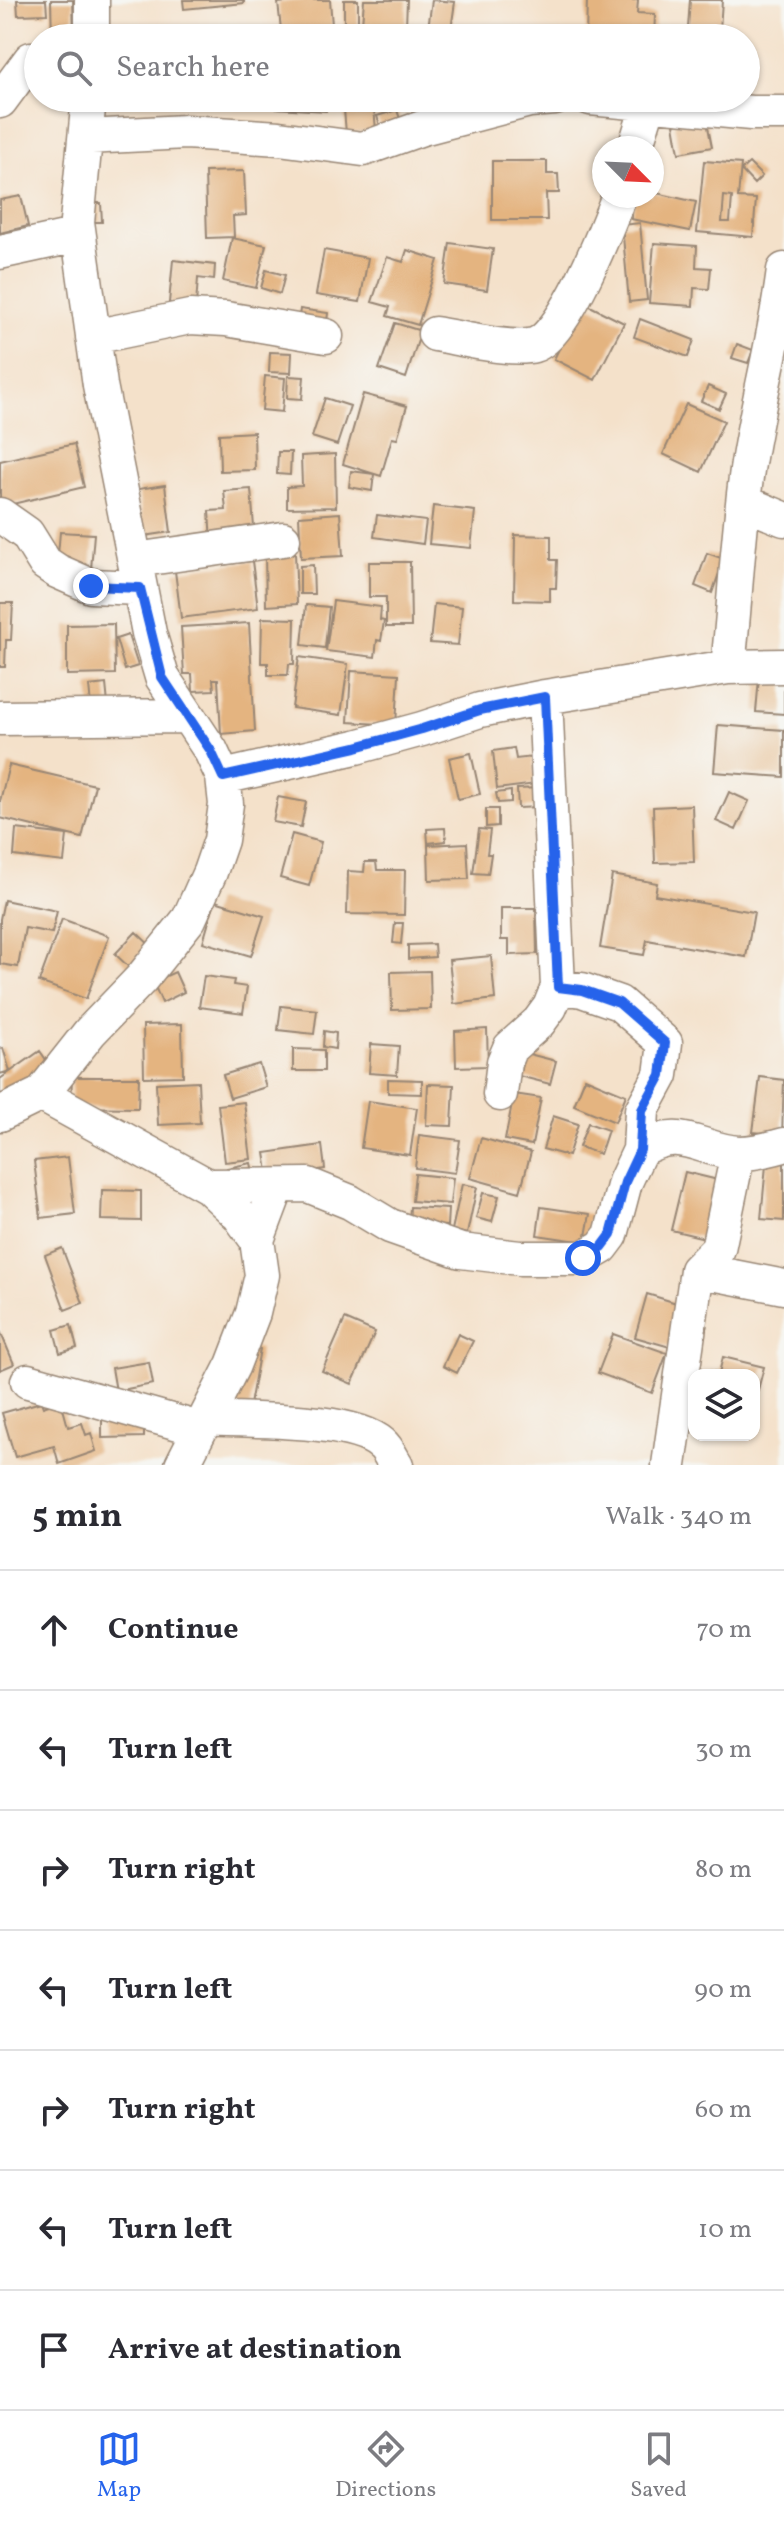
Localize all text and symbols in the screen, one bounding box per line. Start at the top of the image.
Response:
search box [24,24,760,112]
icon: search [52,46,96,90]
text: Search here [116,47,270,89]
north arrow [592,136,664,208]
route end [73,568,109,604]
route start [565,1240,601,1276]
map controls [688,1369,760,1441]
button: layers [688,1369,760,1441]
text: 5 min [32,1494,122,1541]
text: Walk · 340 m [605,1499,752,1535]
icon: ahead [32,1608,76,1652]
text: Continue [108,1609,239,1651]
text: 70 m [697,1612,752,1648]
icon: left [32,1728,76,1772]
text: Turn left [108,1729,232,1771]
text: 30 m [695,1732,752,1768]
icon: right [32,1848,76,1892]
text: Turn right [108,1849,256,1891]
text: 80 m [695,1852,752,1888]
icon: left [32,1968,76,2012]
text: Turn left [108,1969,232,2011]
text: 90 m [694,1972,752,2008]
icon: right [32,2088,76,2132]
text: Turn right [108,2089,256,2131]
text: 60 m [695,2092,752,2128]
icon: left [32,2208,76,2252]
text: Turn left [108,2209,232,2251]
text: 10 m [698,2212,752,2248]
icon: arrive [32,2328,76,2372]
text: Arrive at destination [108,2329,402,2371]
tab: Map [97,2427,141,2506]
tab: Directions [335,2427,436,2506]
tab: Saved [630,2427,687,2506]

